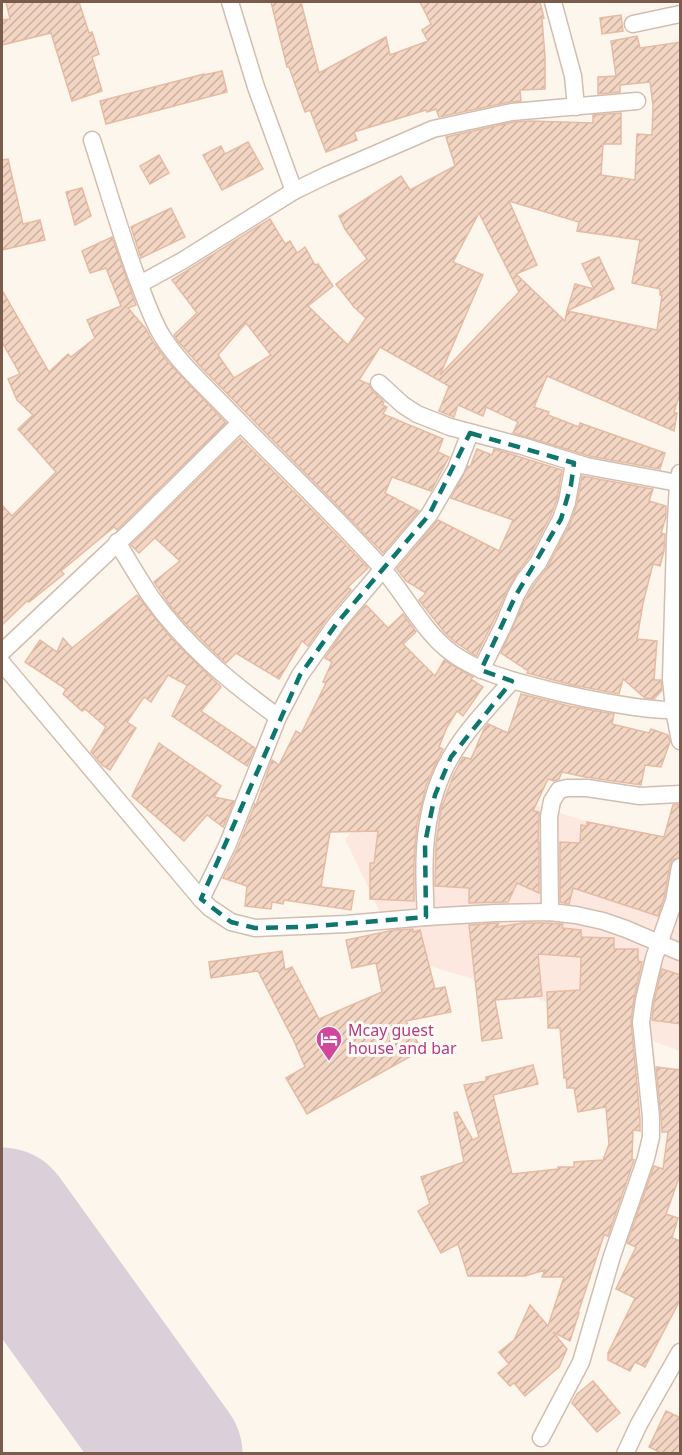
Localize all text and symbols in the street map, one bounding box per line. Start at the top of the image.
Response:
place label: Mcay guest house and bar [348,1019,457,1059]
hotel icon: Mcay guest house and bar [314,1024,344,1062]

